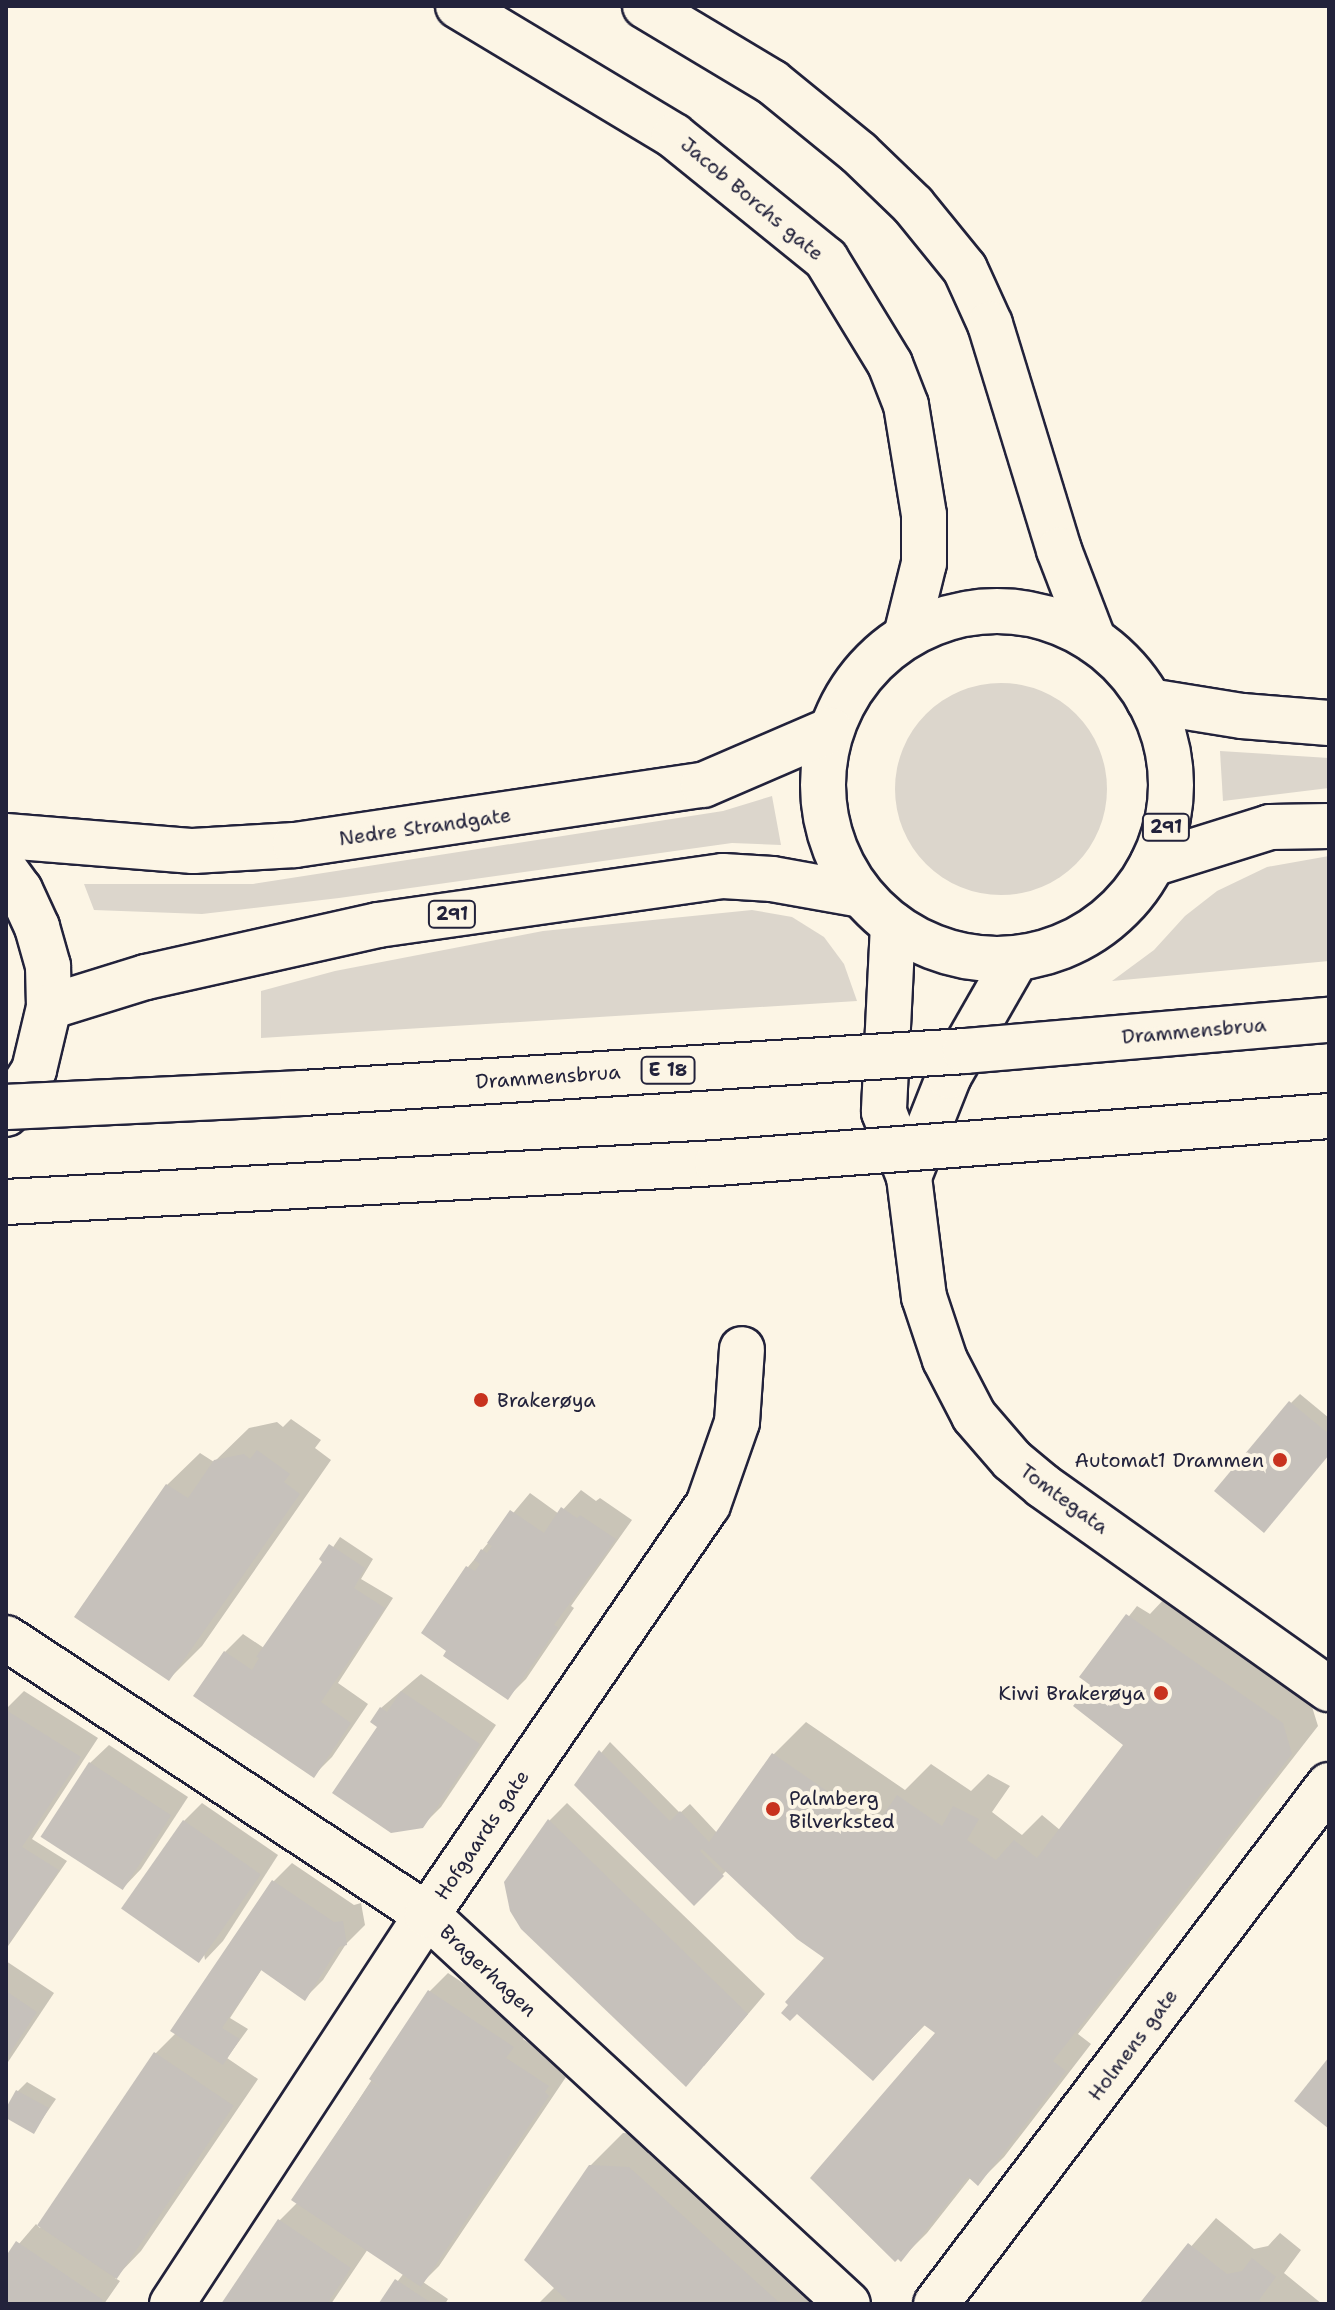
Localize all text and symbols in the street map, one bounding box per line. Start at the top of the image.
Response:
street label: Jacob Borchs gate [676,132,828,266]
street label: Nedre Strandgate [337,803,513,851]
road number: 291 [1140,813,1192,841]
road number: 291 [426,900,478,928]
street label: Drammensbrua [1121,1013,1267,1049]
road number: E 18 [640,1056,696,1084]
street label: Drammensbrua [475,1060,621,1094]
place label: Brakerøya [497,1388,596,1412]
marker: Brakerøya [472,1391,490,1409]
place label: Automat1 Drammen [1075,1448,1264,1472]
marker: Automat1 Drammen [1271,1451,1289,1469]
street label: Tomtegata [1015,1459,1113,1539]
place label: Kiwi Brakerøya [998,1681,1145,1705]
marker: Kiwi Brakerøya [1152,1684,1170,1702]
street label: Hofgaards gate [430,1765,534,1905]
place label: Palmberg Bilverksted [789,1786,895,1833]
marker: Palmberg Bilverksted [764,1800,782,1818]
street label: Bragerhagen [435,1920,541,2022]
street label: Holmens gate [1083,1984,1183,2106]

